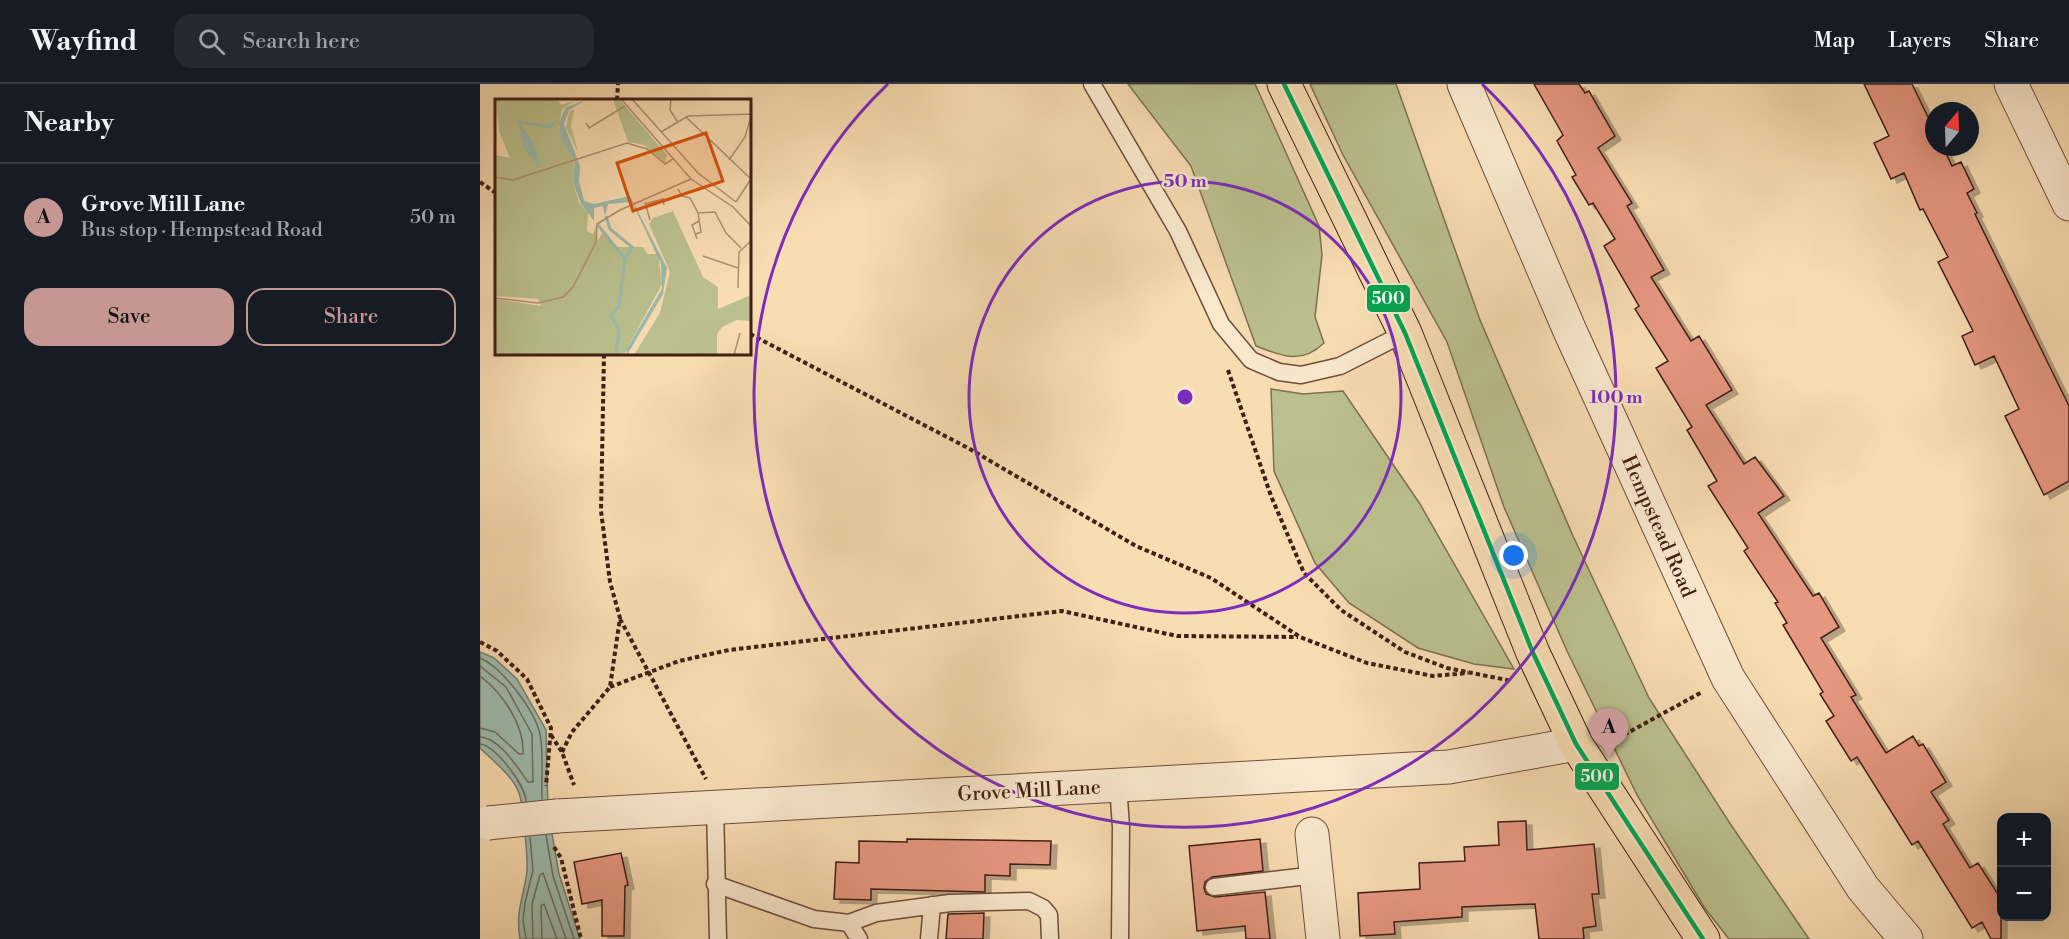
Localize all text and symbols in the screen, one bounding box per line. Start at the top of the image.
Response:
search box [174,14,594,68]
text: Wayfind [30,24,138,59]
icon: search [195,25,228,58]
text: Search here [243,28,360,55]
text: Map [1814,28,1855,54]
text: Layers [1888,28,1951,54]
text: Share [1984,28,2039,54]
inset map [495,99,752,356]
north arrow [1925,102,1979,156]
text: Nearby [24,107,114,139]
text: 50 m [1163,170,1207,193]
text: Grove Mill Lane [81,191,245,218]
text: A [36,205,51,230]
text: 50 m [410,205,456,230]
text: Bus stop · Hempstead Road [81,218,323,243]
line badge: 500 [1366,284,1411,313]
button: Save [24,288,234,346]
button: Share [246,288,456,346]
text: 500 [1371,289,1405,309]
text: 100 m [1589,386,1643,409]
centre of rings [1175,387,1195,407]
street label: Hempstead Road [1615,452,1700,602]
your location [1499,541,1528,570]
pin: A [1590,708,1628,758]
line badge: 500 [1574,762,1620,791]
text: 500 [1580,767,1614,787]
street label: Grove Mill Lane [957,775,1101,808]
map controls [1997,813,2051,921]
button: + [1997,813,2051,867]
button: − [1997,867,2051,921]

